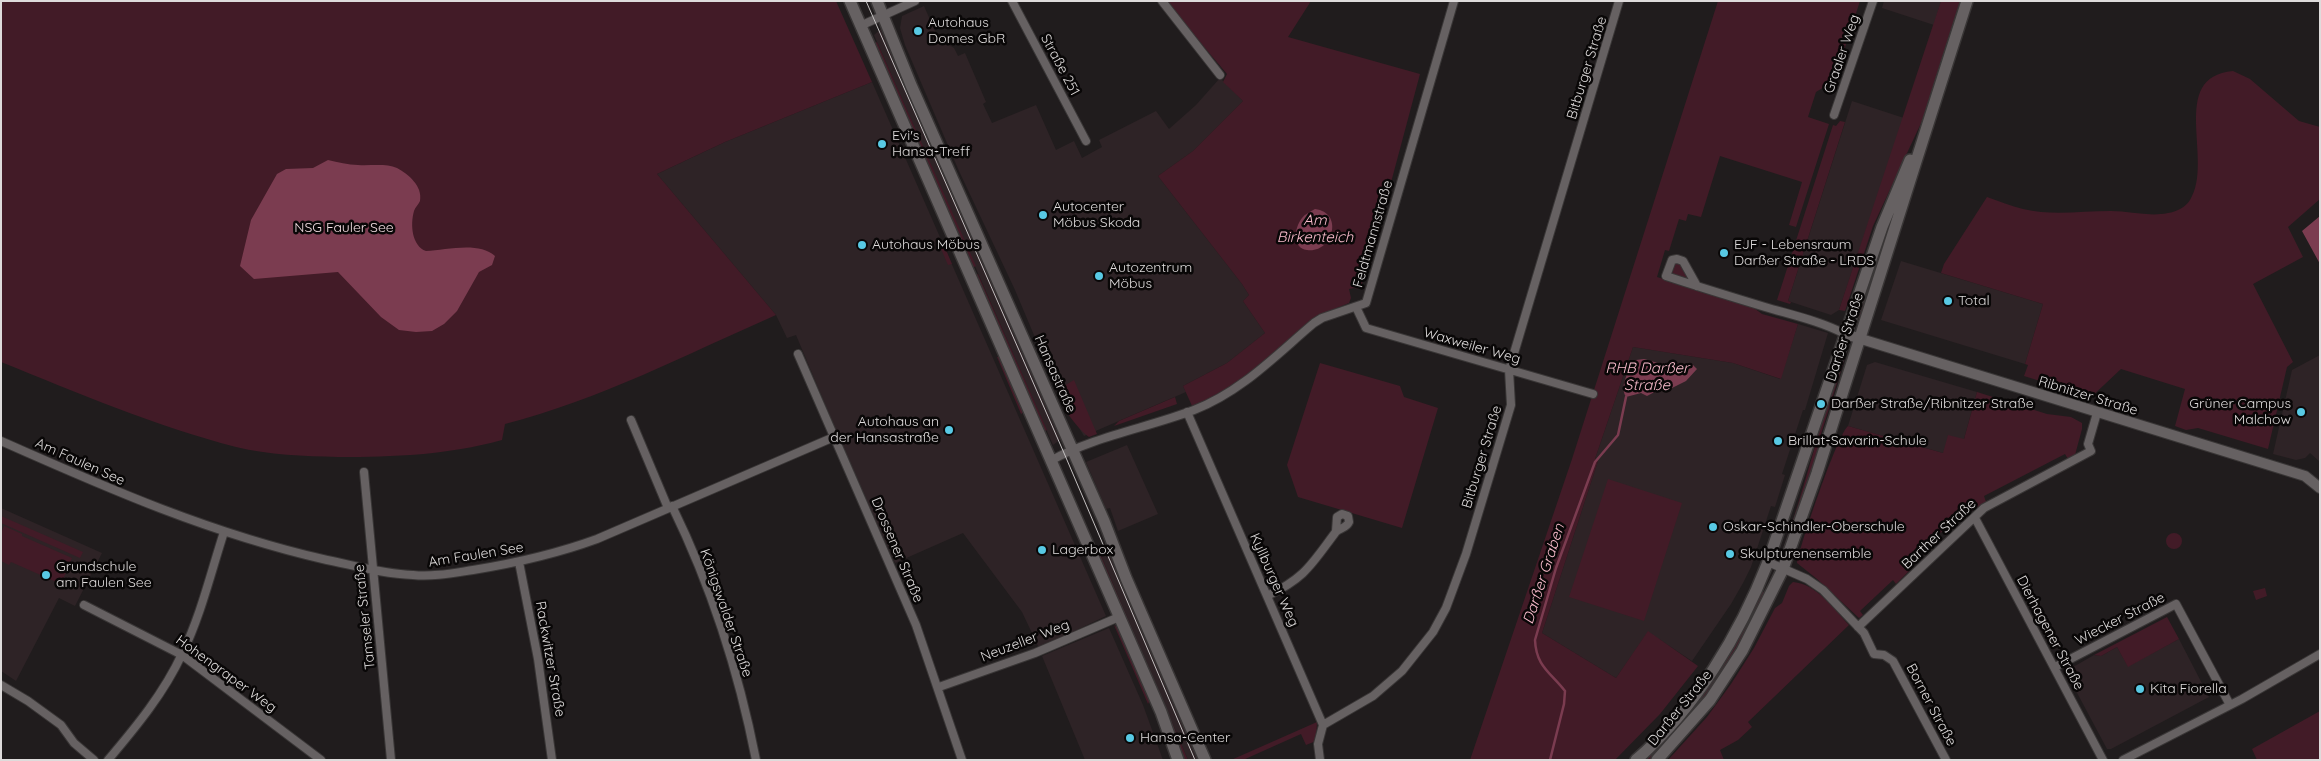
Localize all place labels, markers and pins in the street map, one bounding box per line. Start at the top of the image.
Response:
place label: Autohaus Domes GbR [928,15,1005,48]
marker: Autohaus Domes GbR [912,25,924,37]
place label: Evi's Hansa-Treff [892,128,970,160]
marker: Evi's Hansa-Treff [876,138,888,150]
place label: Autocenter Möbus Skoda [1053,199,1140,232]
marker: Autocenter Möbus Skoda [1037,209,1049,221]
place label: Autohaus Möbus [872,237,980,253]
place label: EJF - Lebensraum Darßer Straße - LRDS [1734,237,1874,270]
marker: Autohaus Möbus [856,239,868,251]
marker: EJF - Lebensraum Darßer Straße - LRDS [1718,247,1730,259]
place label: Autozentrum Möbus [1109,260,1192,292]
marker: Autozentrum Möbus [1093,270,1105,282]
place label: Total [1958,293,1990,309]
marker: Total [1942,295,1954,307]
place label: Darßer Straße/Ribnitzer Straße [1831,396,2034,412]
place label: Grüner Campus Malchow [2189,396,2291,428]
marker: Darßer Straße/Ribnitzer Straße [1815,398,1827,410]
marker: Grüner Campus Malchow [2295,406,2307,418]
place label: Autohaus an der Hansastraße [830,414,939,447]
marker: Autohaus an der Hansastraße [943,424,955,436]
place label: Brillat-Savarin-Schule [1788,433,1927,449]
marker: Brillat-Savarin-Schule [1772,435,1784,447]
place label: Oskar-Schindler-Oberschule [1723,519,1905,535]
marker: Oskar-Schindler-Oberschule [1707,521,1719,533]
place label: Lagerbox [1052,542,1113,558]
marker: Lagerbox [1036,544,1048,556]
place label: Skulpturenensemble [1740,546,1871,562]
marker: Skulpturenensemble [1724,548,1736,560]
place label: Grundschule am Faulen See [56,559,152,592]
marker: Grundschule am Faulen See [40,569,52,581]
place label: Kita Fiorella [2150,681,2227,697]
marker: Kita Fiorella [2134,683,2146,695]
place label: Hansa-Center [1140,730,1230,746]
marker: Hansa-Center [1124,732,1136,744]

